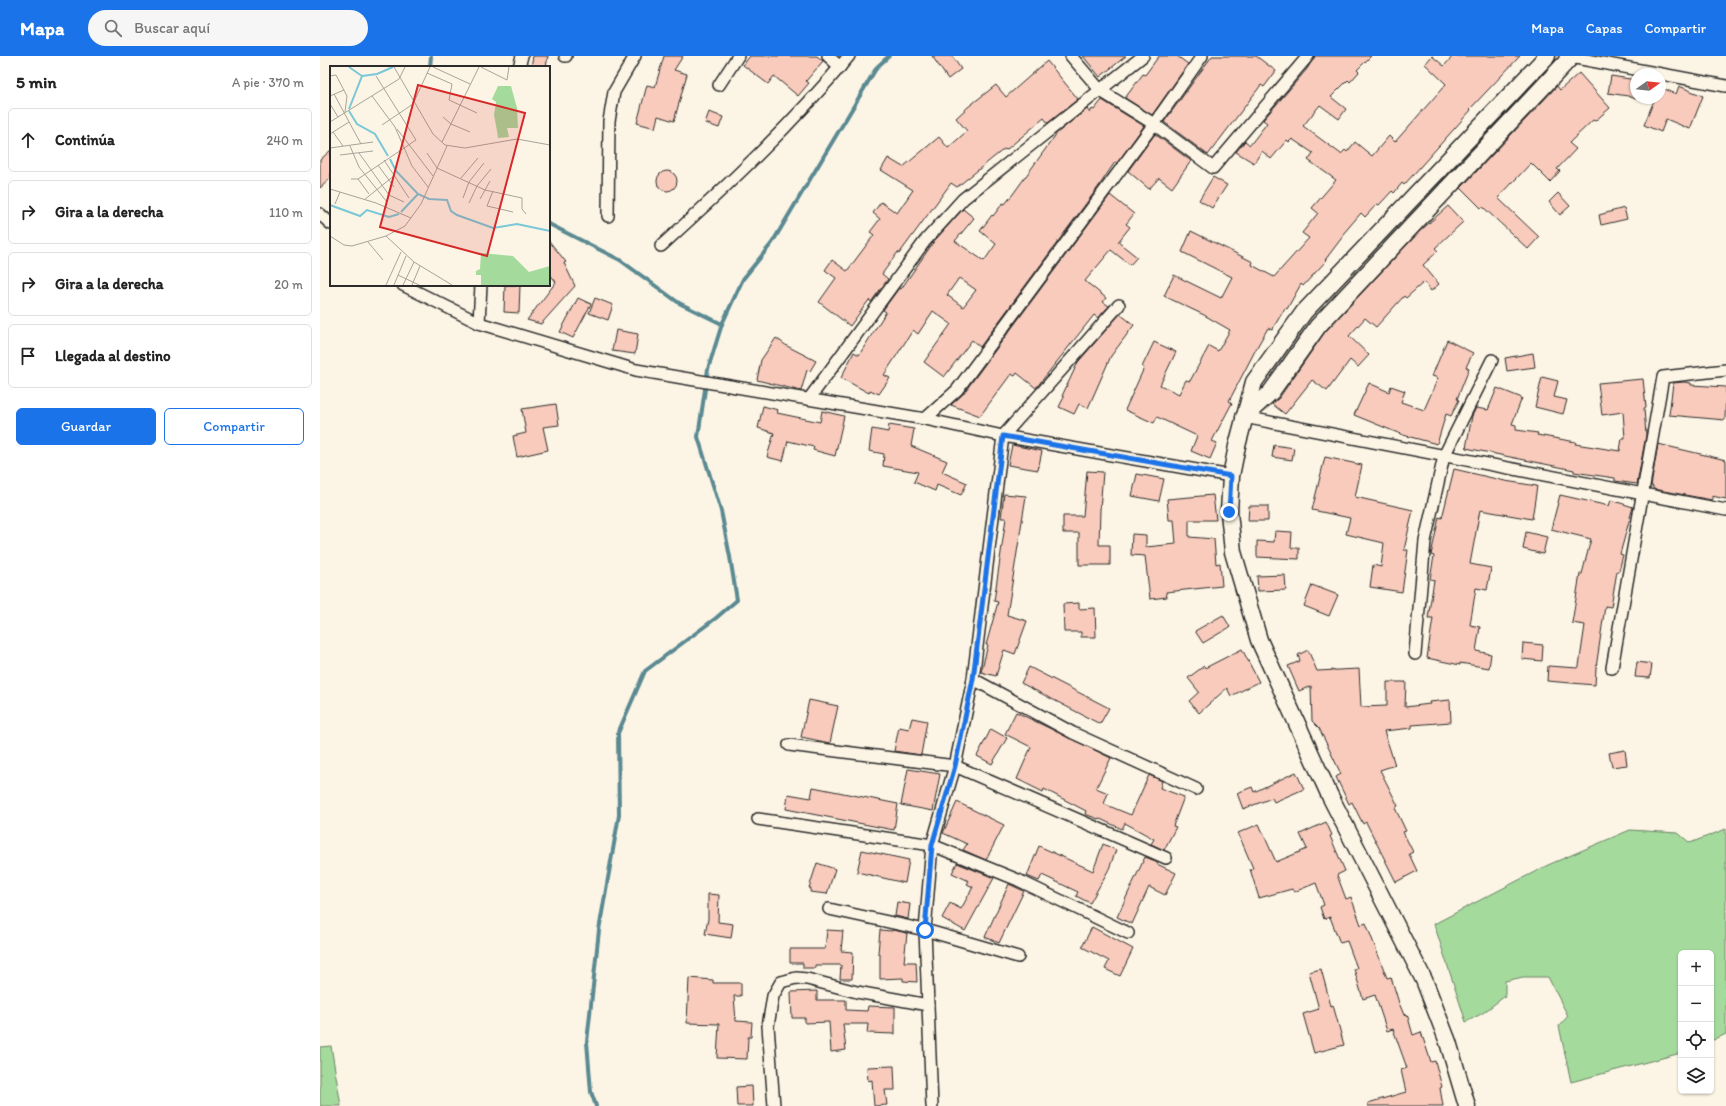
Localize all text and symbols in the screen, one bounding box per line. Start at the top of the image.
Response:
search box [88,10,368,46]
text: Mapa [20,17,64,40]
icon: search [102,17,124,39]
text: Buscar aquí [134,19,210,37]
text: Mapa [1531,20,1564,37]
text: Capas [1586,20,1623,37]
text: Compartir [1645,20,1706,37]
inset map [330,66,550,286]
north arrow [1630,68,1666,104]
text: 5 min [16,72,56,92]
text: A pie · 370 m [232,75,304,90]
icon: ahead [17,129,39,151]
text: Continúa [55,131,115,149]
text: 240 m [266,133,303,148]
icon: right [17,201,39,223]
text: Gira a la derecha [55,203,164,221]
text: 110 m [269,205,303,220]
icon: right [17,273,39,295]
text: Gira a la derecha [55,275,164,293]
text: 20 m [274,277,303,292]
icon: arrive [17,345,39,367]
text: Llegada al destino [55,347,171,365]
button: Guardar [16,408,156,445]
button: Compartir [164,408,304,445]
route end [1220,503,1238,521]
route start [916,921,934,939]
map controls [1678,950,1714,1094]
button: + [1678,950,1714,986]
button: − [1678,986,1714,1022]
button: locate [1678,1022,1714,1058]
button: layers [1678,1058,1714,1094]

